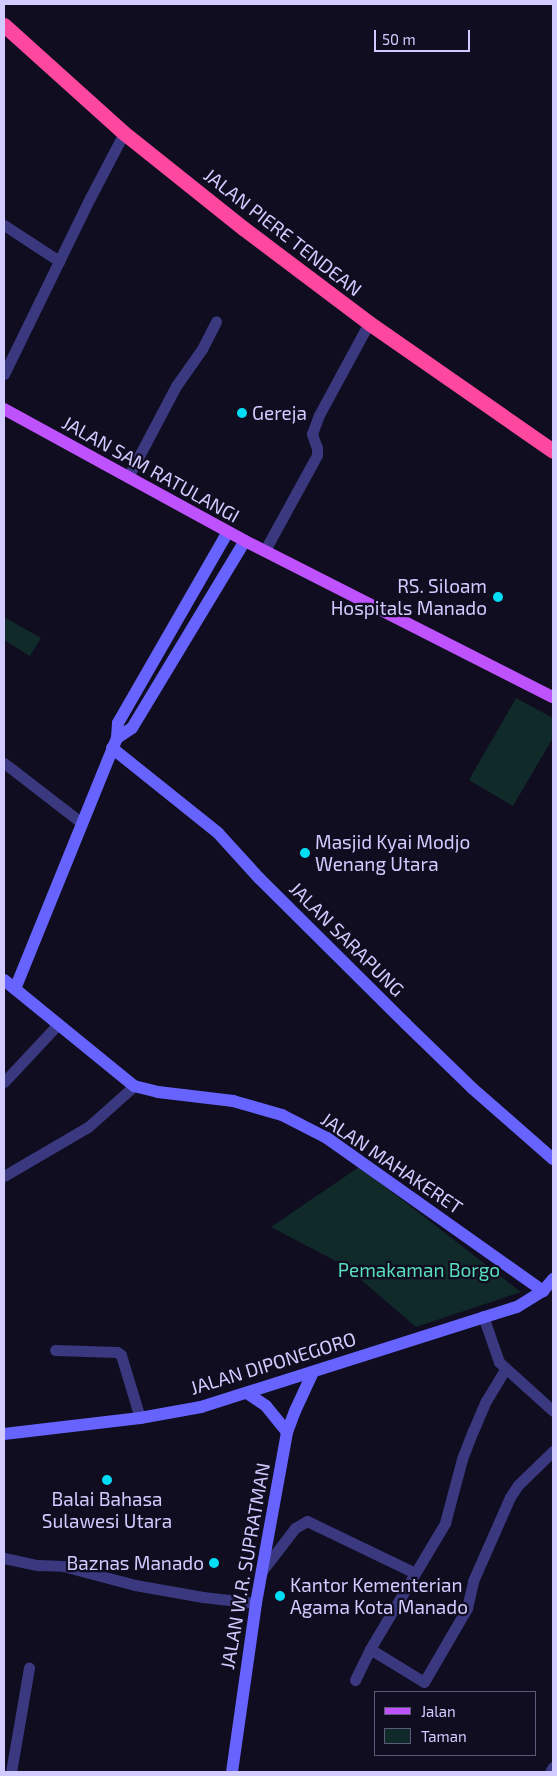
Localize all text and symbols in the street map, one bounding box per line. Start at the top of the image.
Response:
scale bar [377,20,473,52]
text: 50 m [382,30,416,48]
street label: JALAN PIERE TENDEAN [199,163,367,301]
place label: Gereja [252,402,307,424]
marker: Gereja [236,407,248,419]
street label: JALAN SAM RATULANGI [58,411,244,527]
place label: RS. Siloam Hospitals Manado [331,575,487,619]
marker: RS. Siloam Hospitals Manado [491,590,505,604]
place label: Masjid Kyai Modjo Wenang Utara [315,831,470,875]
marker: Masjid Kyai Modjo Wenang Utara [299,847,311,859]
street label: JALAN SARAPUNG [285,877,409,1001]
street label: JALAN MAHAKERET [317,1107,467,1219]
park label: Pemakaman Borgo [338,1259,500,1281]
street label: JALAN DIPONEGORO [187,1327,359,1399]
street label: JALAN W.R. SUPRATMAN [216,1461,274,1671]
marker: Balai Bahasa Sulawesi Utara [101,1474,113,1486]
place label: Balai Bahasa Sulawesi Utara [42,1488,172,1532]
place label: Baznas Manado [66,1552,204,1574]
marker: Baznas Manado [208,1557,220,1569]
place label: Kantor Kementerian Agama Kota Manado [290,1574,468,1618]
marker: Kantor Kementerian Agama Kota Manado [274,1590,286,1602]
legend [374,1691,537,1756]
text: Jalan [421,1702,456,1720]
text: Taman [421,1727,467,1745]

